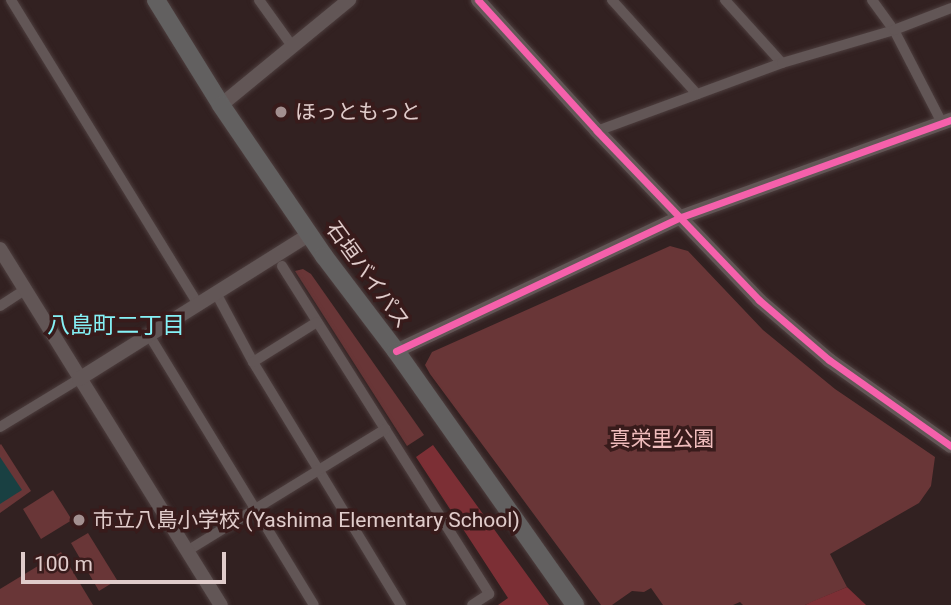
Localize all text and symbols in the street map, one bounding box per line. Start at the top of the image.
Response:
place label: ほっともっと [295,99,421,125]
marker: ほっともっと [273,104,289,120]
street label: 石垣バイパス [321,217,415,333]
district label: 八島町二丁目 [47,312,185,340]
park label: 真栄里公園 [610,426,714,452]
place label: 市立八島小学校 (Yashima Elementary School) [93,507,520,533]
marker: 市立八島小学校 (Yashima Elementary School) [71,512,87,528]
scale bar [24,538,229,582]
text: 100 m [34,552,93,576]

